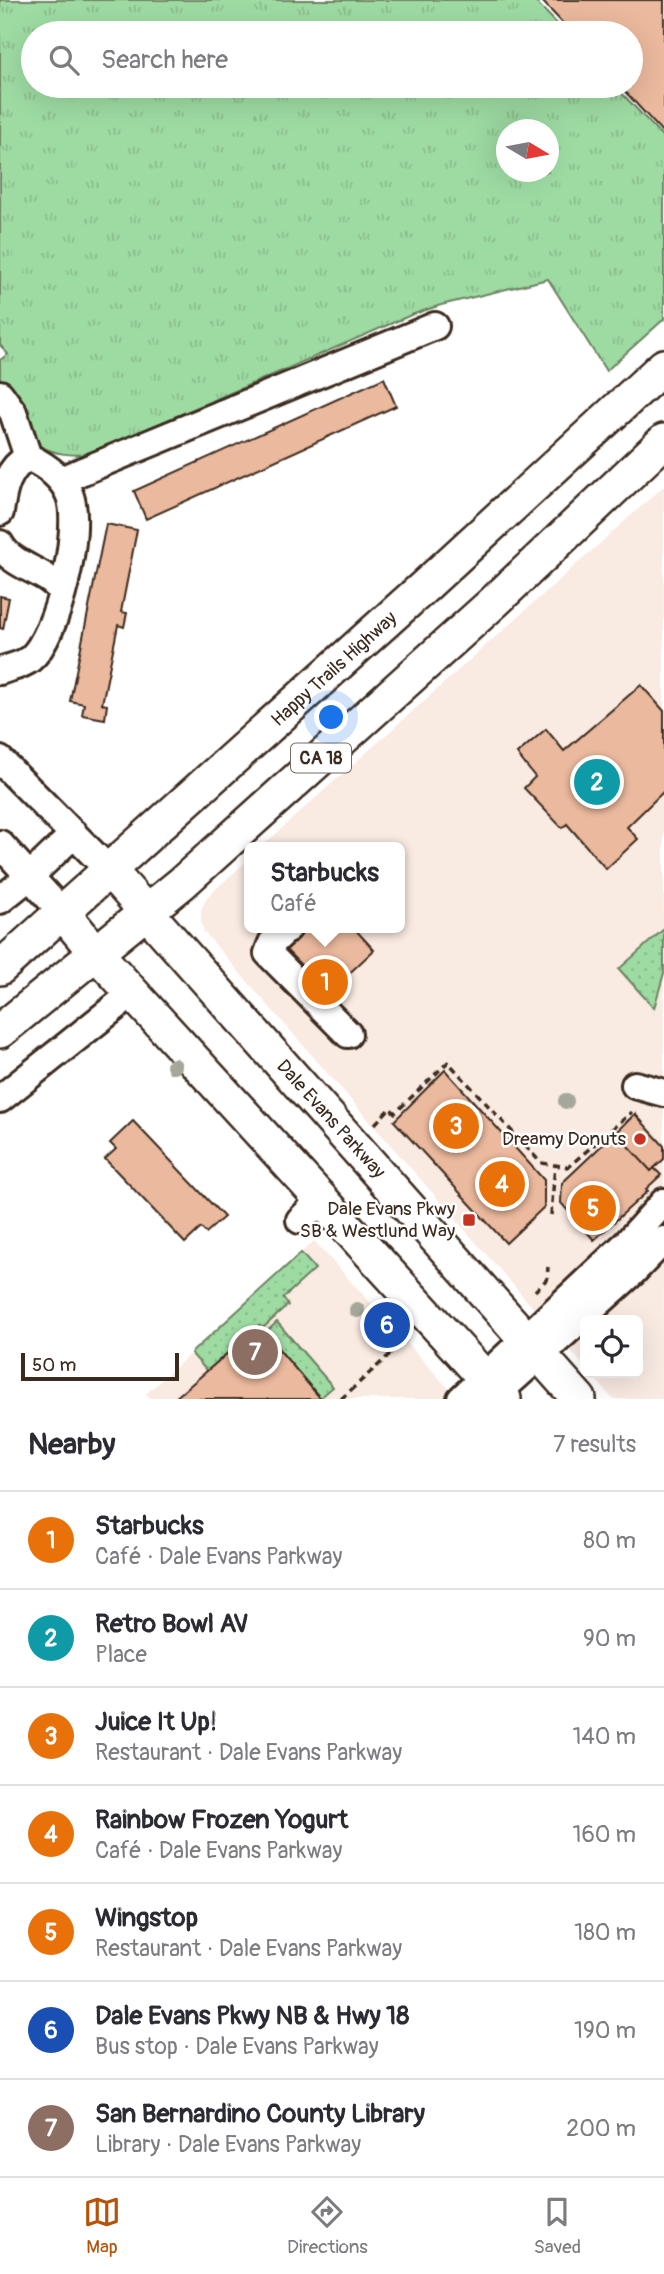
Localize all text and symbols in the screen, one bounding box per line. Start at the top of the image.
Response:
search box [21,21,643,98]
icon: search [45,41,83,79]
text: Search here [101,44,228,76]
north arrow [496,119,559,182]
street label: Happy Trails Highway [266,606,402,732]
your location [314,700,348,734]
road number: CA 18 [291,744,351,772]
pin: 2 [574,756,620,808]
popup [244,842,405,933]
text: Starbucks [270,857,379,889]
text: Café [270,889,317,918]
pin: 1 [302,956,348,1008]
street label: Dale Evans Parkway [271,1055,391,1183]
pin: 3 [433,1100,479,1152]
place label: Dreamy Donuts [502,1127,627,1151]
marker: Dreamy Donuts [632,1131,648,1147]
pin: 4 [479,1158,525,1210]
pin: 5 [570,1182,616,1234]
place label: Dale Evans Pkwy SB & Westlund Way [300,1197,455,1243]
marker: Dale Evans Pkwy SB & Westlund Way [461,1212,477,1228]
pin: 6 [364,1299,410,1351]
map controls [580,1315,643,1378]
button: locate [580,1315,643,1378]
pin: 7 [232,1326,278,1378]
scale bar [21,1350,178,1382]
text: 50 m [32,1353,76,1377]
text: Nearby [28,1426,115,1463]
text: 7 results [553,1430,636,1459]
text: Starbucks [95,1510,204,1542]
text: 1 [47,1526,56,1555]
text: 80 m [583,1526,636,1555]
text: Café · Dale Evans Parkway [95,1542,342,1571]
text: Retro Bowl AV [95,1608,249,1640]
text: 2 [45,1624,57,1653]
text: 90 m [583,1624,636,1653]
text: Place [95,1640,147,1669]
text: Juice It Up! [95,1706,217,1738]
text: 3 [45,1722,57,1751]
text: 140 m [573,1722,636,1751]
text: Restaurant · Dale Evans Parkway [95,1738,402,1767]
text: Rainbow Frozen Yogurt [95,1804,348,1836]
text: 4 [44,1820,58,1849]
text: 160 m [572,1820,636,1849]
text: Café · Dale Evans Parkway [95,1836,342,1865]
text: Wingstop [95,1902,198,1934]
text: 5 [45,1918,57,1947]
text: 180 m [574,1918,636,1947]
text: Restaurant · Dale Evans Parkway [95,1934,402,1963]
text: Dale Evans Pkwy NB & Hwy 18 [95,2000,409,2032]
text: 6 [44,2016,58,2045]
text: 190 m [574,2016,636,2045]
text: Bus stop · Dale Evans Parkway [95,2032,379,2061]
text: San Bernardino County Library [95,2098,425,2130]
text: 7 [45,2114,57,2143]
text: 200 m [566,2114,636,2143]
text: Library · Dale Evans Parkway [95,2130,361,2159]
tab: Map [83,2193,121,2259]
tab: Directions [287,2193,368,2259]
tab: Saved [534,2193,581,2259]

